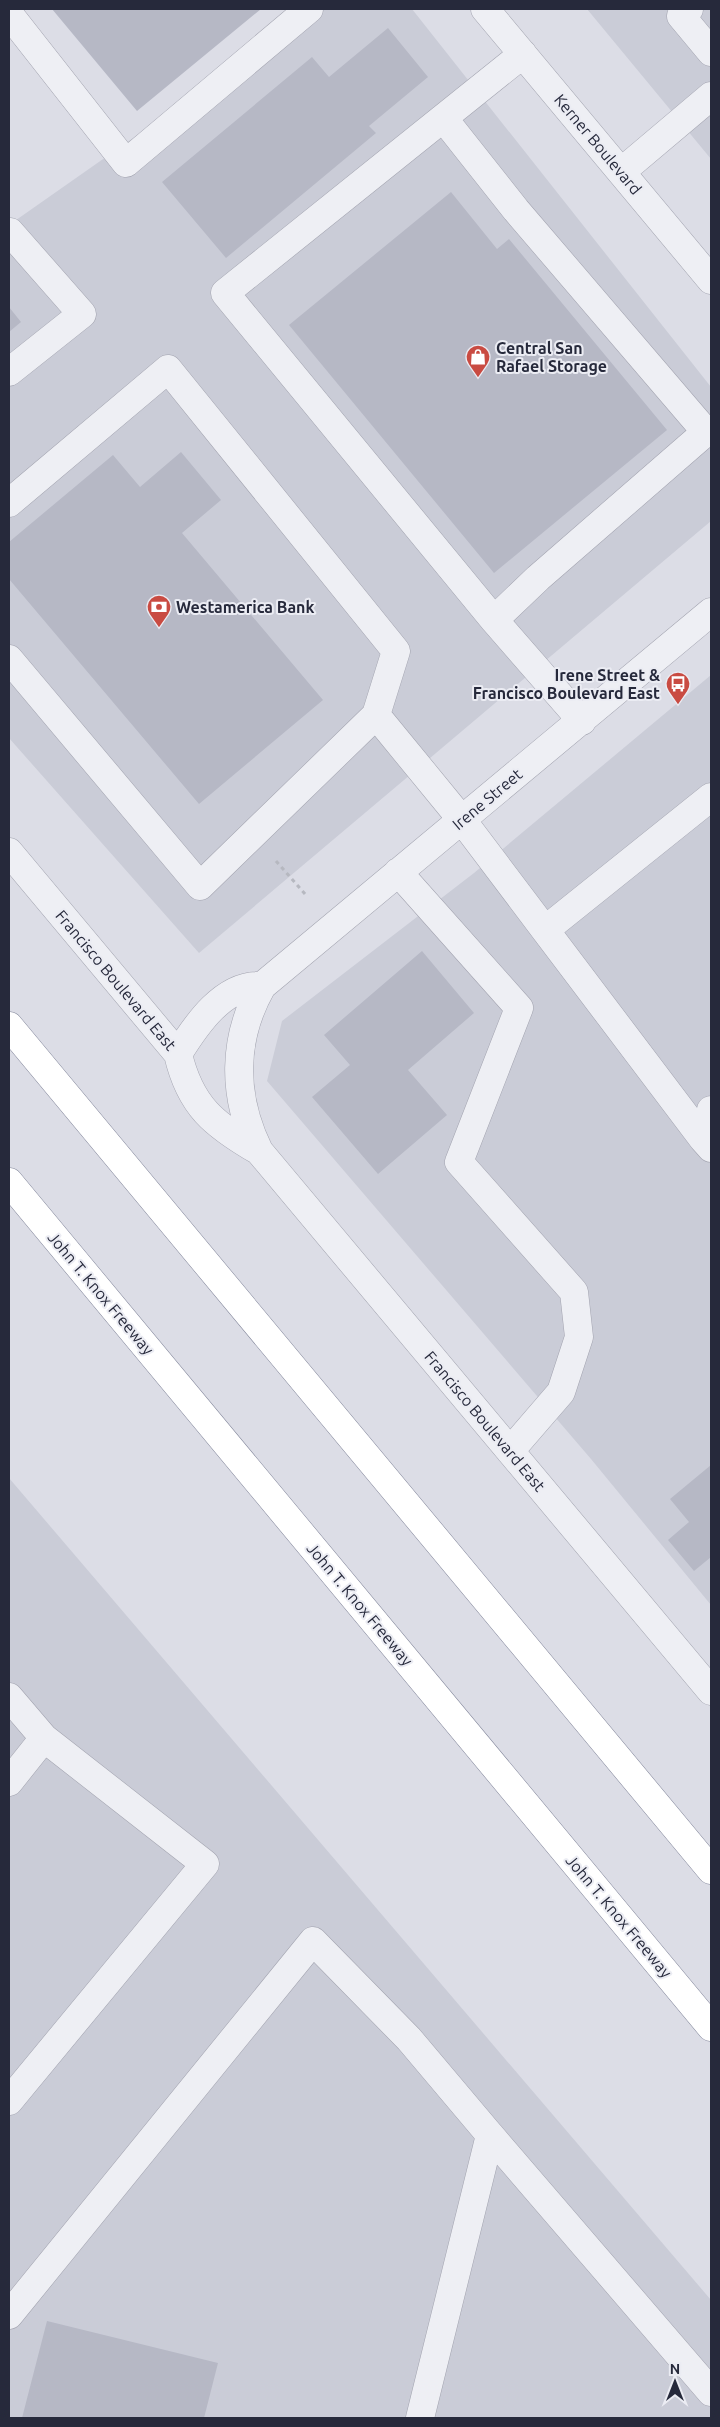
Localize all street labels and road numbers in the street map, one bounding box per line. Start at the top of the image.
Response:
street label: Kerner Boulevard [551,90,645,198]
street label: Irene Street [449,764,526,833]
street label: Francisco Boulevard East [52,906,180,1054]
street label: John T. Knox Freeway [44,1228,158,1358]
street label: Francisco Boulevard East [421,1347,549,1495]
street label: John T. Knox Freeway [303,1539,417,1669]
street label: John T. Knox Freeway [562,1851,676,1981]

